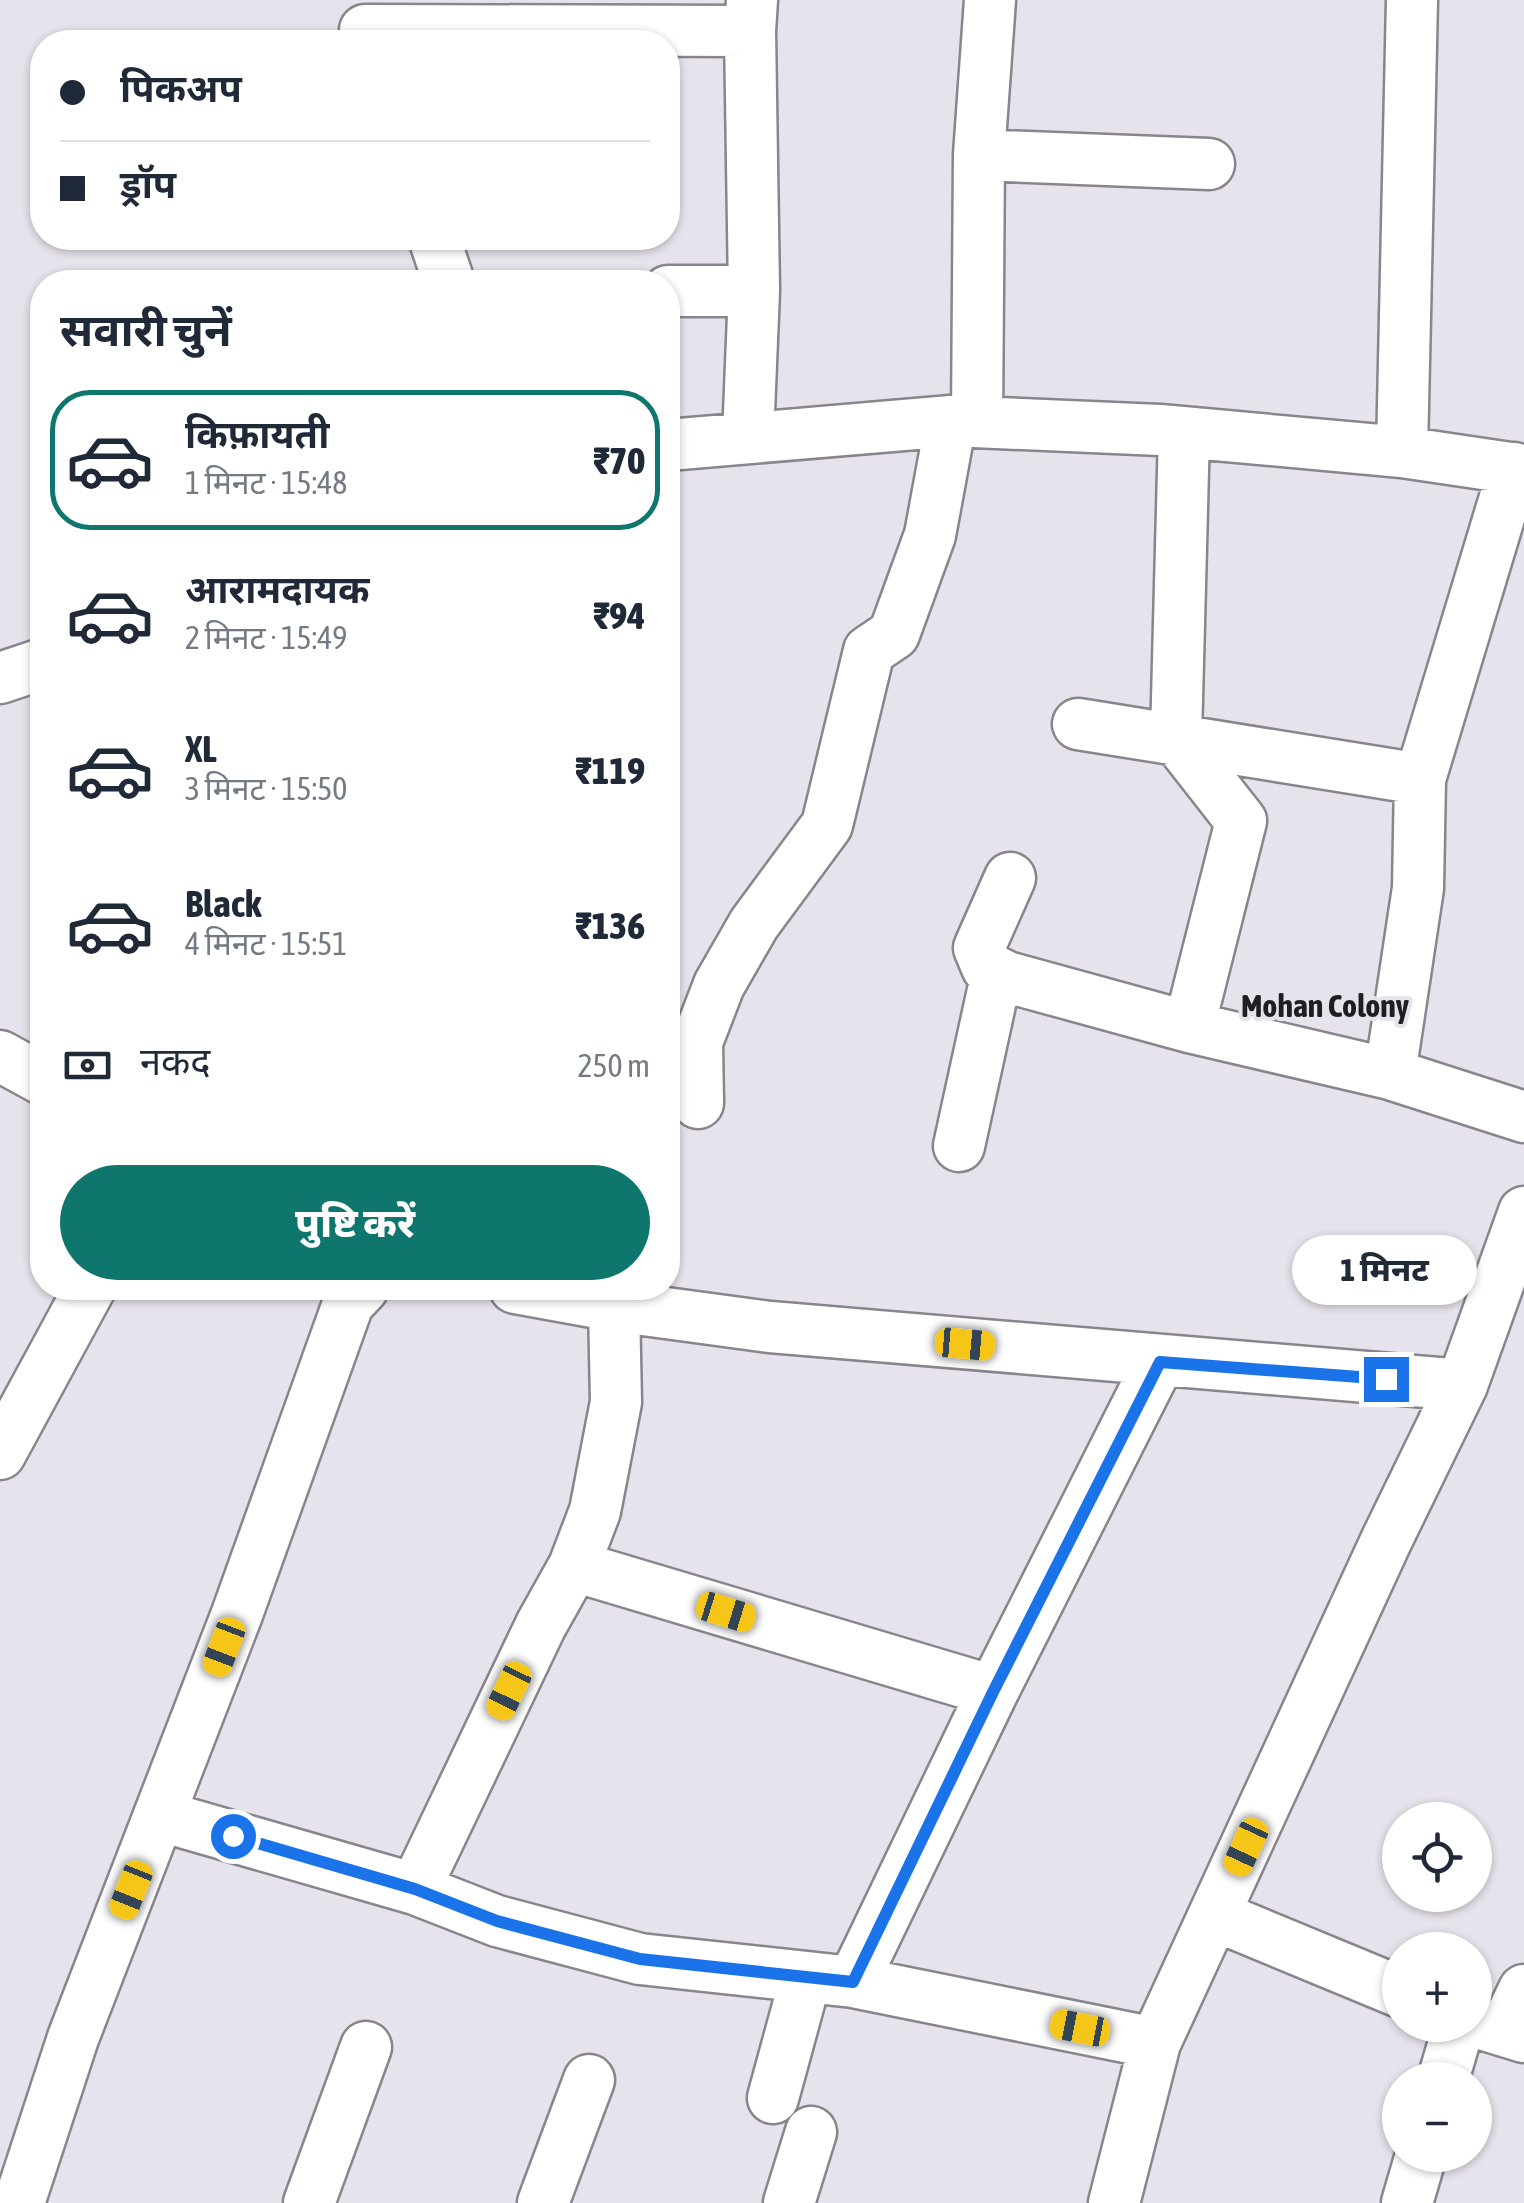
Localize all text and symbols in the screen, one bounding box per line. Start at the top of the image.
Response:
text: पिकअप [120,67,242,110]
text: ड्रॉप [120,163,176,206]
text: सवारी चुनें [60,304,232,356]
text: किफ़ायती [185,413,329,456]
icon: car [65,415,155,505]
text: ₹70 [593,439,645,482]
text: 1 मिनट · 15:48 [185,464,347,501]
text: आरामदायक [185,568,369,611]
icon: car [65,570,155,660]
text: ₹94 [593,594,645,637]
text: 2 मिनट · 15:49 [185,619,347,656]
icon: car [65,725,155,815]
text: XL [185,727,217,770]
text: ₹119 [575,749,645,792]
text: 3 मिनट · 15:50 [185,770,347,807]
icon: car [65,880,155,970]
text: Black [185,882,262,925]
text: ₹136 [575,904,645,947]
text: 4 मिनट · 15:51 [185,925,347,962]
district label: Mohan Colony [1241,987,1410,1024]
icon: cash [60,1038,115,1093]
text: नकद [140,1040,210,1083]
text: 250 m [577,1047,650,1084]
button: पुष्टि करें [60,1165,650,1280]
callout: 1 मिनट [1294,1234,1478,1304]
text: 1 मिनट [1340,1251,1429,1288]
car [934,1326,996,1362]
route end [1364,1357,1409,1402]
car [693,1589,759,1635]
car [199,1614,249,1680]
car [482,1657,536,1725]
map controls [1382,1802,1492,2172]
button: locate [1382,1802,1492,1912]
car [1220,1813,1272,1881]
route start [211,1814,256,1859]
car [106,1857,156,1923]
button: + [1382,1932,1492,2042]
car [1048,2008,1112,2048]
button: − [1382,2062,1492,2172]

